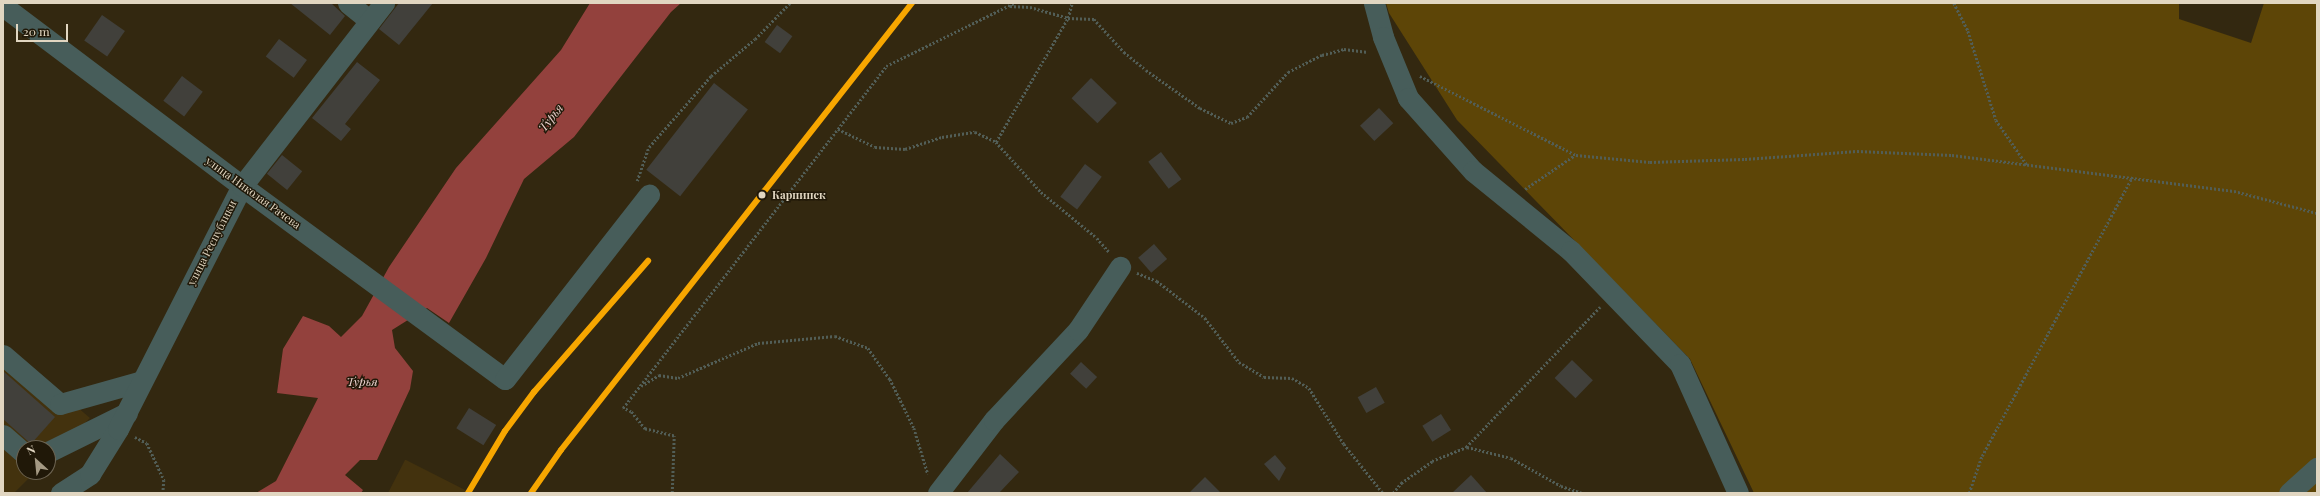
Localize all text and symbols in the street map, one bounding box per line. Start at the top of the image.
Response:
scale bar [18,16,70,42]
text: 20 m [23,23,50,39]
water label: Турья [536,101,566,135]
street label: улица Николая Рачева [203,154,303,232]
marker: Карпинск [755,188,769,202]
place label: Карпинск [772,188,826,202]
street label: улица Республики [185,198,239,288]
water label: Турья [346,375,378,389]
north arrow [16,440,56,480]
text: N [24,441,38,458]

